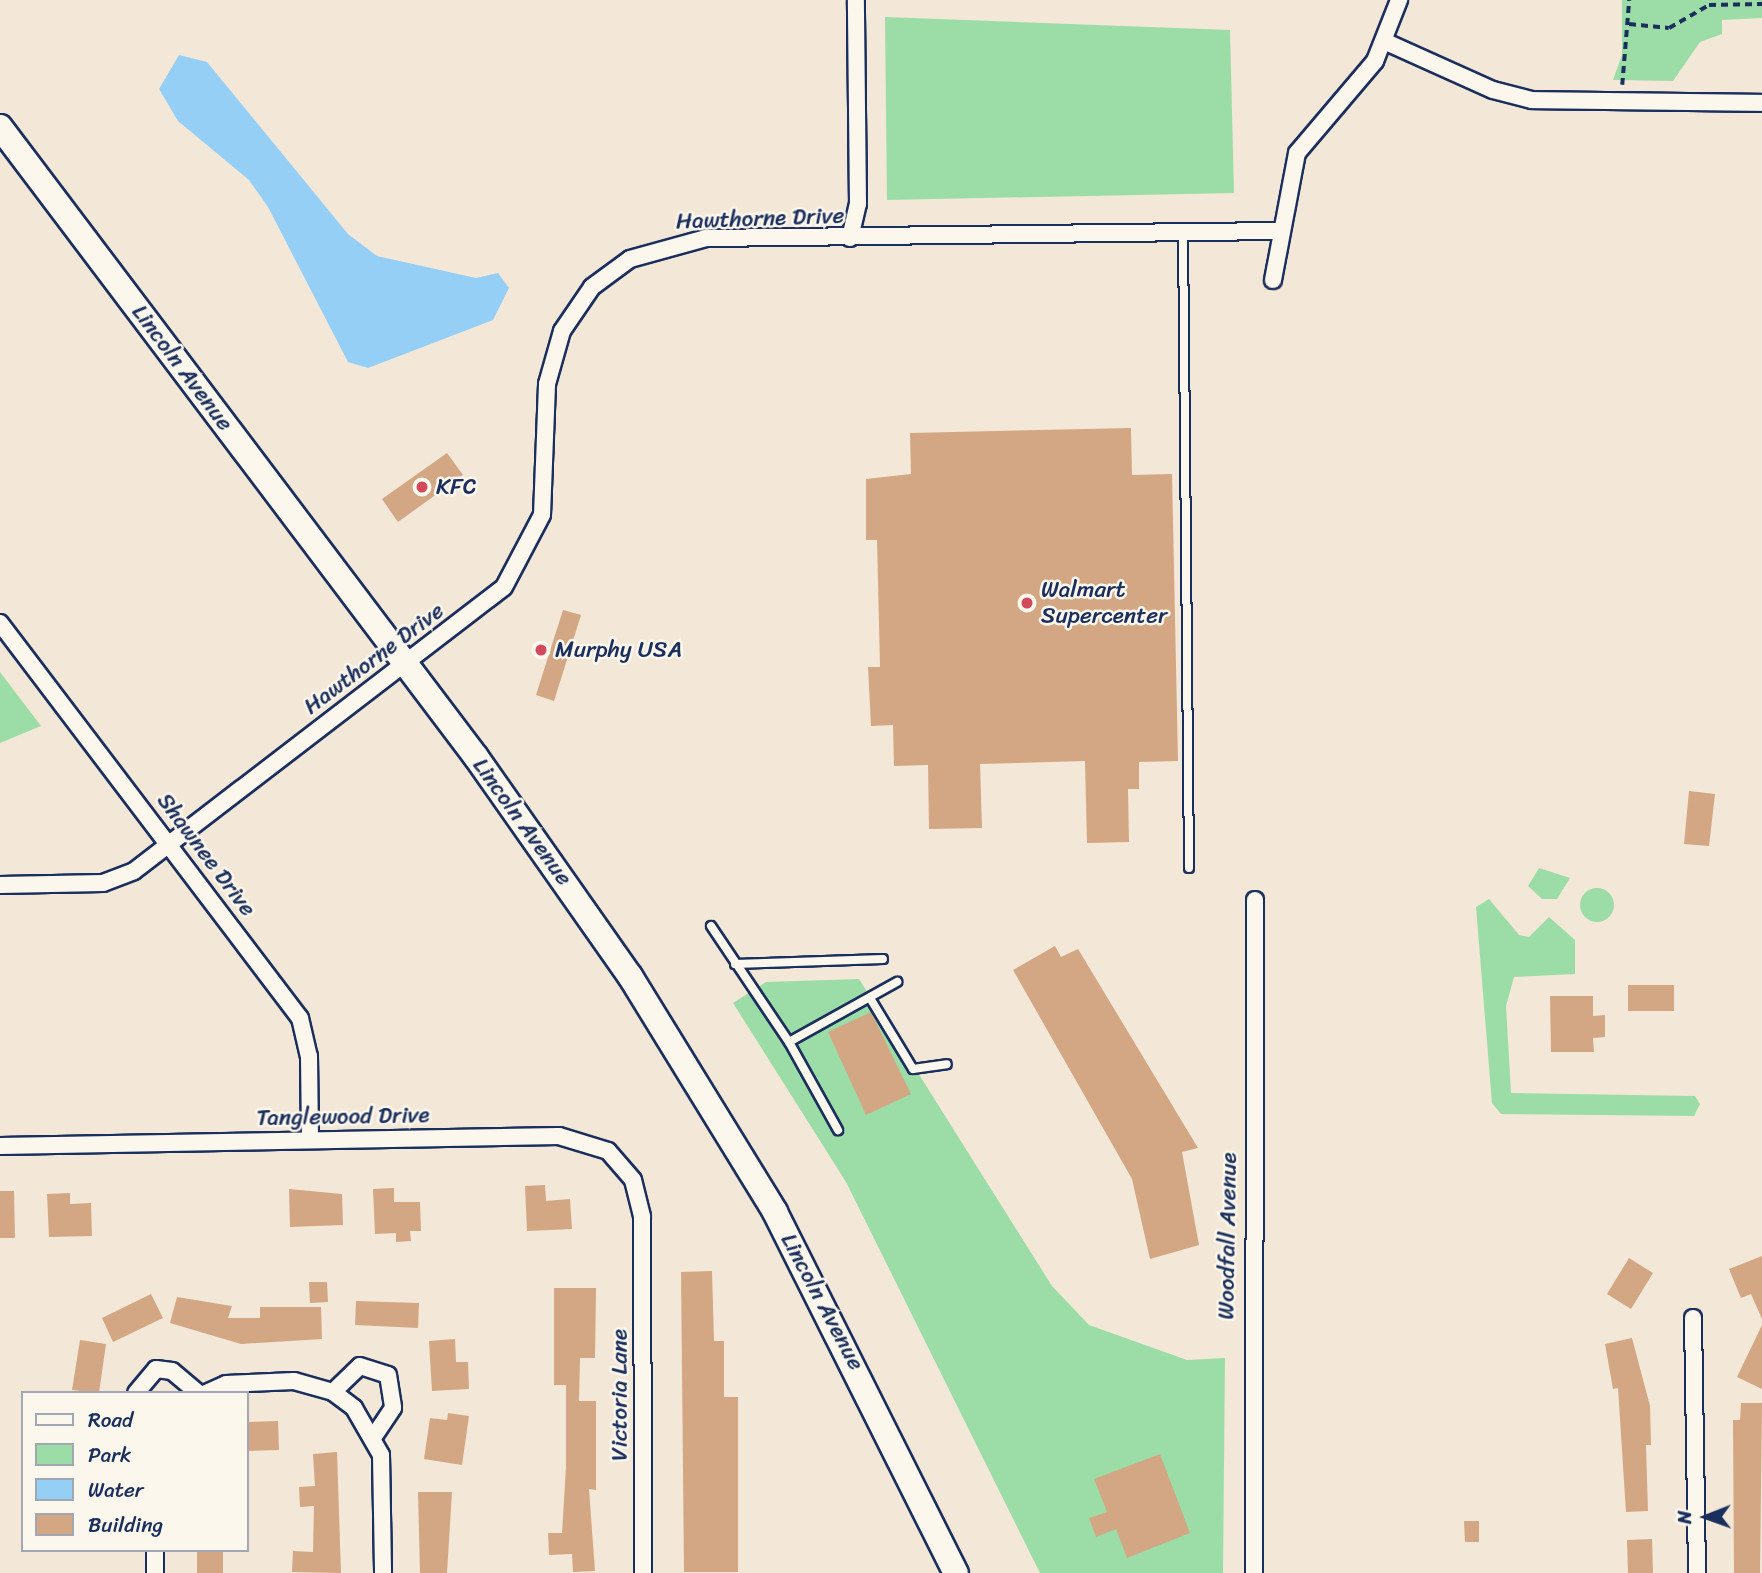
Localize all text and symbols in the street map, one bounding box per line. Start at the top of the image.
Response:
street label: Hawthorne Drive [675,202,845,236]
street label: Lincoln Avenue [126,299,238,437]
place label: KFC [436,473,476,501]
marker: KFC [414,479,430,495]
place label: Walmart Supercenter [1041,576,1167,630]
marker: Walmart Supercenter [1019,595,1035,611]
street label: Hawthorne Drive [298,597,450,721]
place label: Murphy USA [555,636,682,664]
marker: Murphy USA [533,642,549,658]
street label: Lincoln Avenue [466,753,578,891]
street label: Shawnee Drive [151,788,261,922]
street label: Tanglewood Drive [256,1102,430,1132]
street label: Woodfall Avenue [1213,1152,1243,1320]
street label: Lincoln Avenue [774,1229,870,1375]
street label: Victoria Lane [606,1329,634,1461]
legend [21,1391,248,1552]
text: Road [88,1401,133,1439]
text: Park [88,1436,131,1474]
text: Water [88,1471,143,1509]
north arrow [1671,1482,1741,1552]
text: Building [88,1506,163,1544]
text: N [1668,1511,1701,1524]

